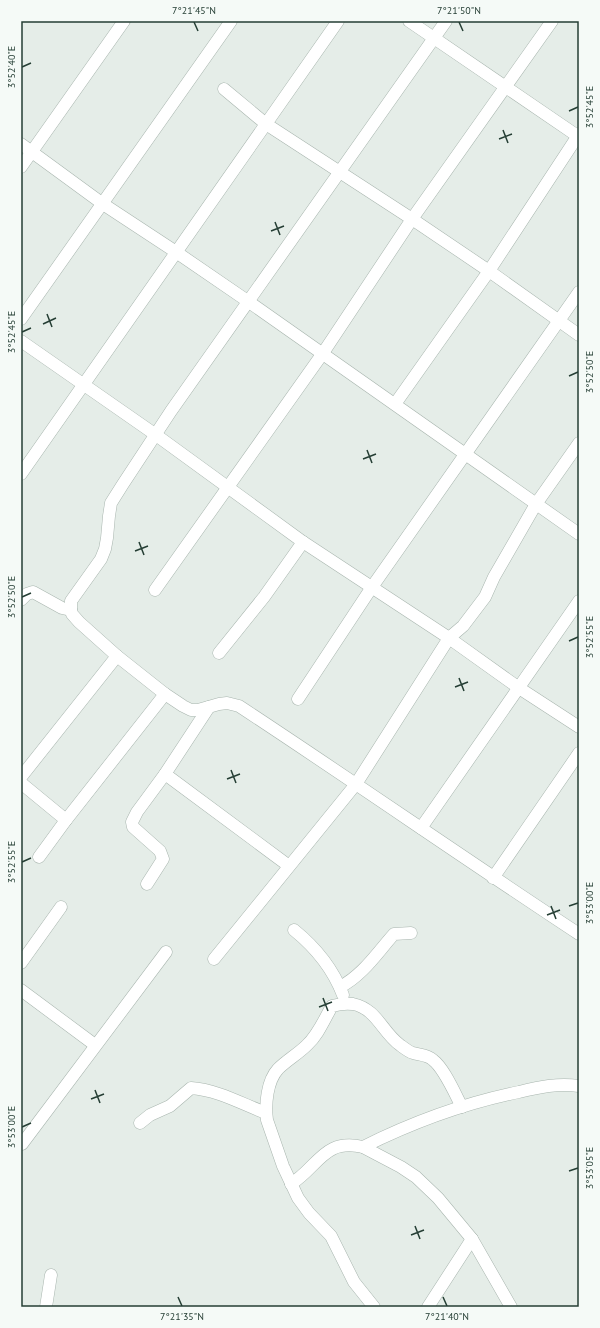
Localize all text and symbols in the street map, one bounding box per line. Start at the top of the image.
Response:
text: 7°21'45"N [172,4,216,17]
text: 7°21'50"N [437,4,481,17]
text: 3°52'40"E [5,46,18,88]
text: 3°52'45"E [583,86,596,128]
text: 3°52'45"E [5,311,18,353]
text: 3°52'50"E [583,351,596,393]
text: 3°52'50"E [5,576,18,618]
text: 3°52'55"E [583,616,596,658]
text: 3°52'55"E [5,841,18,883]
text: 3°53'00"E [583,882,596,924]
text: 3°53'00"E [5,1106,18,1148]
text: 3°53'05"E [583,1147,596,1189]
text: 7°21'35"N [160,1310,204,1323]
text: 7°21'40"N [425,1310,469,1323]

